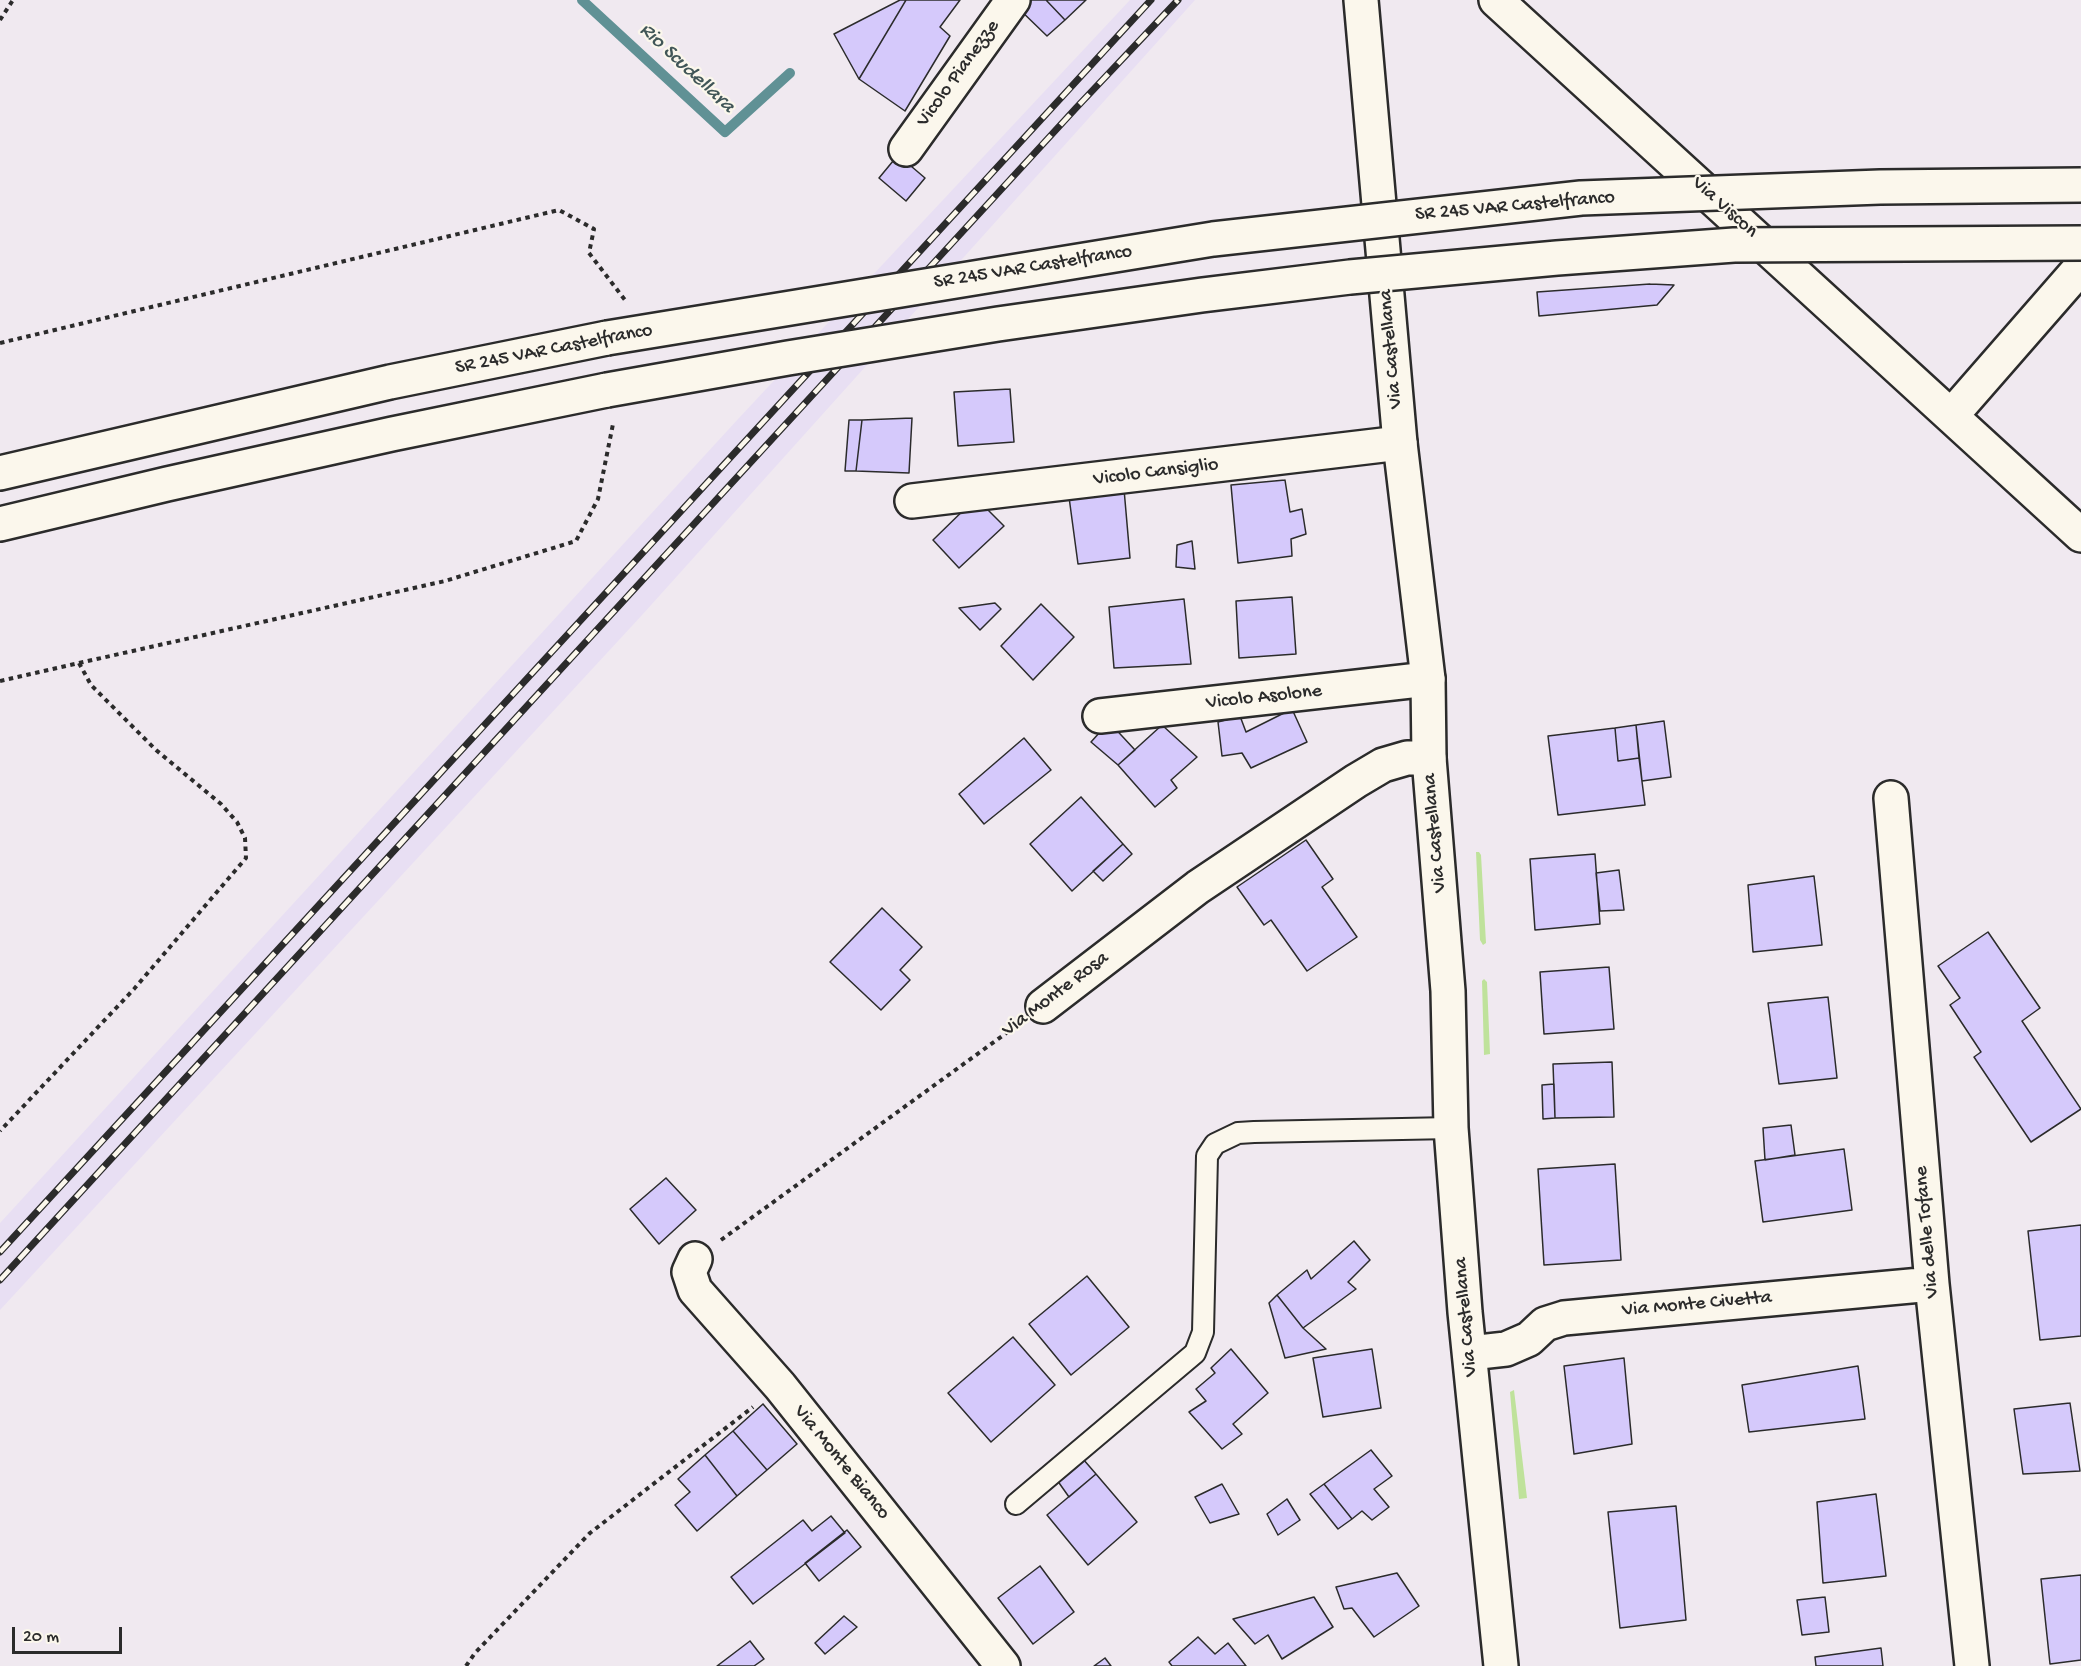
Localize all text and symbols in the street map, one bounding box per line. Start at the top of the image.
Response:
street label: Vicolo Pianezze [912,16,1006,132]
water label: Rio Scudellara [633,18,739,120]
street label: Via Viscon [1686,172,1762,244]
street label: SR 245 VAR Castelfranco [1414,186,1616,228]
street label: SR 245 VAR Castelfranco [932,240,1134,296]
street label: Via Castellana [1375,288,1409,410]
street label: SR 245 VAR Castelfranco [453,319,655,381]
street label: Vicolo Cansiglio [1092,453,1220,493]
street label: Vicolo Asolone [1205,680,1323,716]
street label: Via Castellana [1419,772,1453,894]
street label: Via Monte Rosa [998,947,1114,1043]
street label: Via delle Tofane [1910,1165,1946,1299]
street label: Via Castellana [1450,1256,1484,1378]
street label: Via Monte Civetta [1621,1287,1773,1323]
street label: Via Monte Bianco [787,1401,895,1525]
scale bar [15,1615,124,1653]
text: 20 m [23,1627,59,1648]

